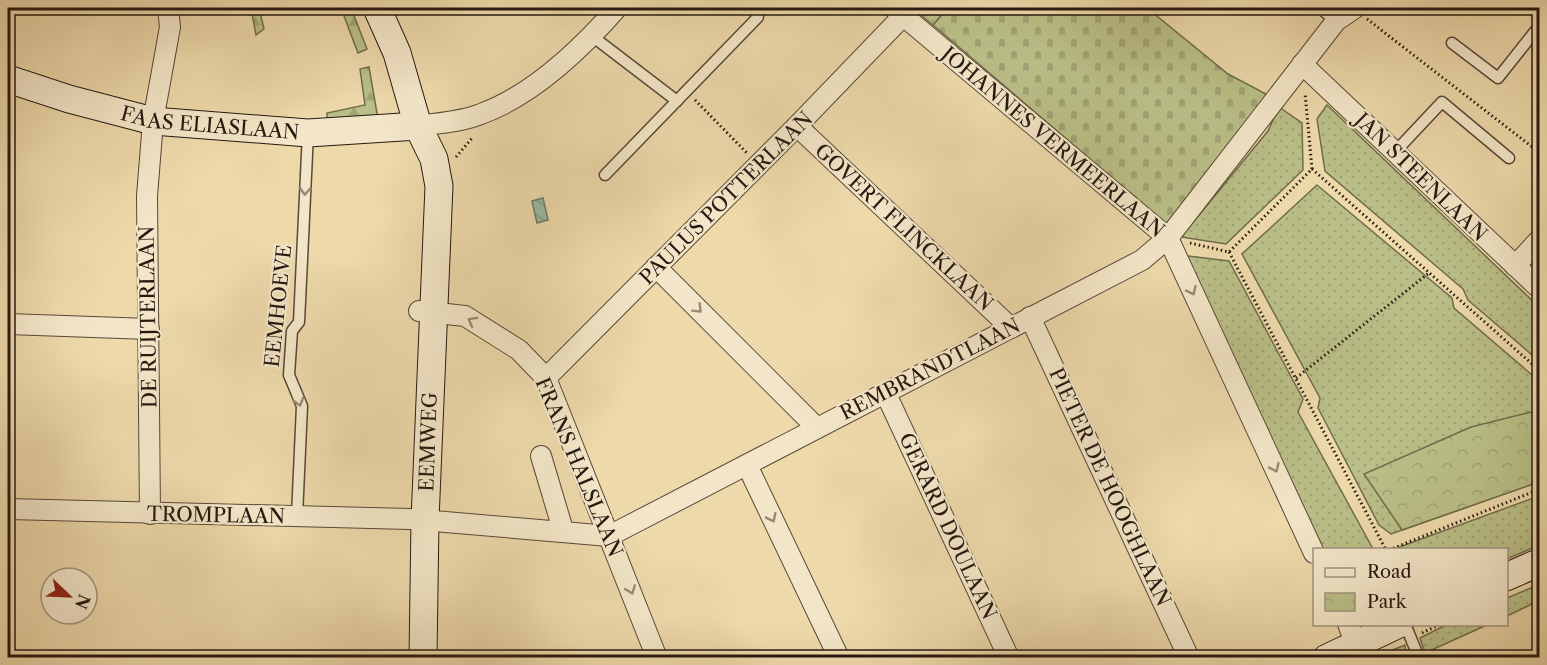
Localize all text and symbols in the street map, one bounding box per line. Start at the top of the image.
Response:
street label: JOHANNES VERMEERLAAN [934,40,1169,242]
street label: FAAS ELIASLAAN [118,101,300,144]
street label: JAN STEENLAAN [1348,106,1492,246]
street label: PAULUS POTTERLAAN [635,107,817,289]
street label: GOVERT FLINCKLAAN [810,138,998,316]
one-way arrow [299,187,312,196]
street label: DE RUIJTERLAAN [134,226,162,408]
street label: EEMHOEVE [260,244,296,368]
one-way arrow [1185,284,1197,295]
one-way arrow [690,301,701,312]
street label: REMBRANDTLAAN [836,313,1024,425]
one-way arrow [468,316,478,328]
street label: PIETER DE HOOGHLAAN [1044,364,1176,610]
street label: FRANS HALSLAAN [530,374,628,560]
street label: EEMWEG [414,392,442,492]
one-way arrow [292,396,304,407]
street label: GERARD DOULAAN [894,429,1002,623]
one-way arrow [1267,461,1279,472]
street label: TROMPLAAN [147,502,285,528]
one-way arrow [764,511,776,522]
legend [1313,548,1508,626]
text: Road [1367,561,1412,583]
north arrow [39,566,99,626]
one-way arrow [623,584,636,595]
text: Park [1367,591,1408,613]
text: N [71,592,95,612]

